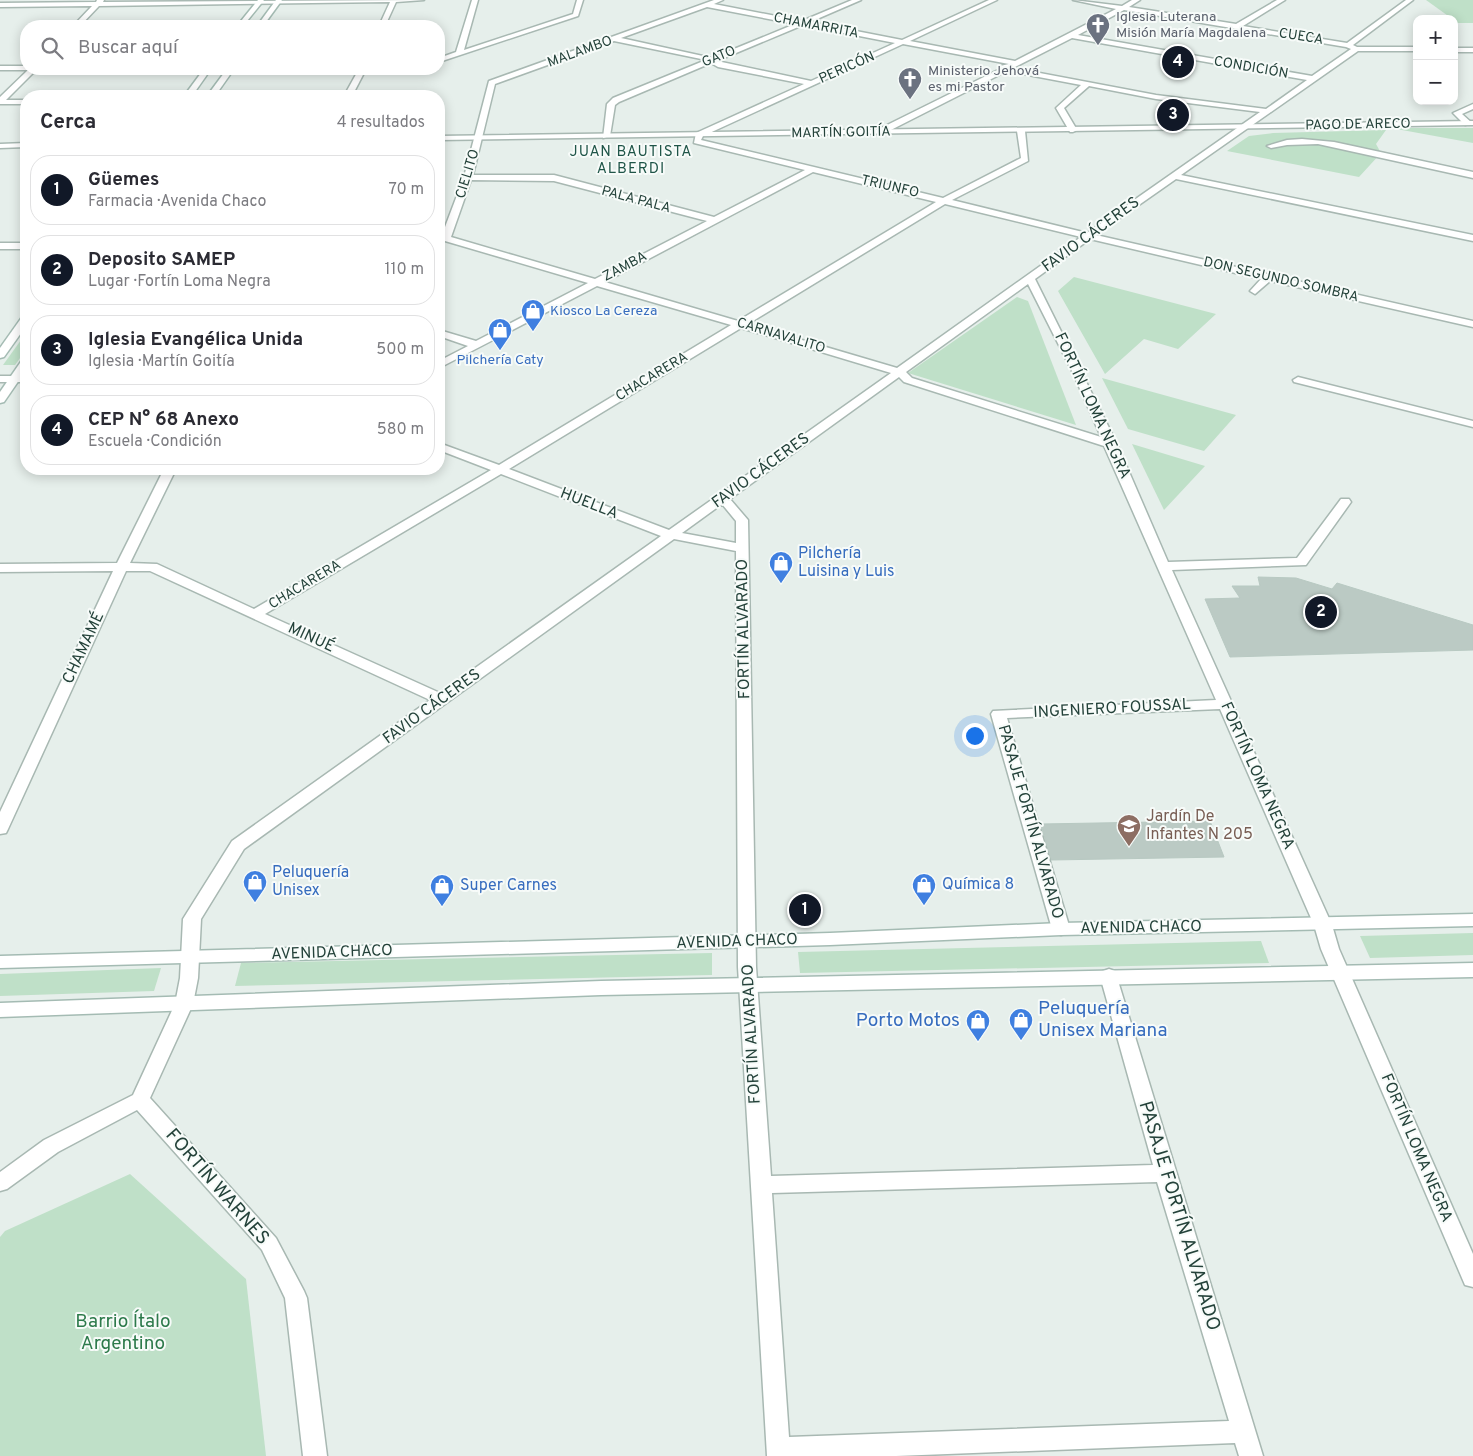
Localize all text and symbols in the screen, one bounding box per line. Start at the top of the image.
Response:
street label: CHAMARRITA [772,9,860,43]
place label: Iglesia Luterana Misión María Magdalena [1116,9,1266,42]
church icon: Iglesia Luterana Misión María Magdalena [1085,12,1111,46]
map controls [1413,15,1458,105]
button: + [1413,15,1458,60]
search box [20,20,445,75]
street label: CUECA [1277,25,1325,49]
street label: MALAMBO [545,32,615,72]
icon: search [38,34,66,62]
text: Buscar aquí [78,36,178,60]
street label: GATO [700,43,738,71]
pin: 4 [1162,43,1194,81]
street label: PERICÓN [816,47,878,88]
street label: CONDICIÓN [1212,52,1290,83]
button: − [1413,60,1458,105]
place label: Ministerio Jehová es mi Pastor [928,63,1039,96]
church icon: Ministerio Jehová es mi Pastor [897,66,923,100]
pin: 3 [1157,96,1189,134]
text: Cerca [40,109,96,136]
text: 4 resultados [337,113,425,133]
street label: PAGO DE ARECO [1305,116,1411,134]
street label: MARTÍN GOITÍA [791,123,891,142]
district label: JUAN BAUTISTA ALBERDI [569,143,693,179]
street label: CIELITO [452,147,484,201]
text: Güemes [88,168,159,192]
street label: TRIUNFO [859,172,921,202]
text: 1 [54,180,60,200]
text: 70 m [389,180,424,200]
street label: PALA PALA [599,183,673,217]
street label: FAVIO CÁCERES [1037,191,1144,277]
text: Farmacia · Avenida Chaco [88,192,266,212]
text: Deposito SAMEP [88,248,235,272]
street label: ZAMBA [600,248,650,286]
street label: DON SEGUNDO SOMBRA [1202,254,1360,306]
text: 2 [52,260,62,280]
text: 110 m [384,260,424,280]
text: Lugar · Fortín Loma Negra [88,272,271,292]
shop icon: Kiosco La Cereza [520,298,546,332]
place label: Kiosco La Cereza [550,303,657,320]
street label: CARNAVALITO [735,314,827,358]
shop icon: Pilchería Caty [487,317,513,351]
text: Iglesia Evangélica Unida [88,328,303,352]
street label: FORTÍN LOMA NEGRA [1049,329,1137,483]
text: 3 [52,340,62,360]
text: 500 m [376,340,424,360]
street label: CHACARERA [613,349,691,405]
text: Iglesia · Martín Goitía [88,352,235,372]
place label: Pilchería Caty [456,352,544,369]
text: CEP N° 68 Anexo [88,408,239,432]
text: 4 [52,420,62,440]
text: 580 m [377,420,424,440]
street label: FAVIO CÁCERES [707,427,814,513]
text: Escuela · Condición [88,432,222,452]
street label: HUELLA [557,484,621,524]
place label: Pilchería Luisina y Luis [798,544,895,582]
shop icon: Pilchería Luisina y Luis [768,550,794,584]
street label: CHACARERA [266,557,344,613]
street label: FORTÍN ALVARADO [731,559,755,699]
pin: 2 [1305,593,1337,631]
street label: CHAMAMÉ [57,608,109,687]
street label: MINUÉ [284,617,338,657]
street label: FAVIO CÁCERES [378,663,485,749]
street label: INGENIERO FOUSSAL [1033,695,1191,723]
street label: FORTÍN LOMA NEGRA [1215,698,1300,853]
street label: PASAJE FORTÍN ALVARADO [993,722,1069,921]
your location [962,723,988,749]
place label: Jardín De Infantes N 205 [1146,807,1253,845]
school or university icon: Jardín De Infantes N 205 [1116,813,1142,847]
place label: Peluquería Unisex [272,863,349,901]
shop icon: Peluquería Unisex [242,869,268,903]
shop icon: Química 8 [911,872,937,906]
shop icon: Super Carnes [429,873,455,907]
place label: Química 8 [942,875,1014,895]
place label: Super Carnes [460,876,557,896]
pin: 1 [789,891,821,929]
street label: AVENIDA CHACO [1080,917,1202,939]
street label: AVENIDA CHACO [676,930,798,954]
street label: AVENIDA CHACO [271,941,393,965]
street label: FORTÍN ALVARADO [736,964,766,1105]
place label: Peluquería Unisex Mariana [1038,997,1167,1043]
shop icon: Peluquería Unisex Mariana [1008,1007,1034,1041]
shop icon: Porto Motos [965,1008,991,1042]
place label: Porto Motos [856,1009,960,1033]
street label: FORTÍN LOMA NEGRA [1376,1070,1458,1225]
street label: PASAJE FORTÍN ALVARADO [1133,1098,1226,1334]
street label: FORTÍN WARNES [160,1123,275,1250]
park label: Barrio Ítalo Argentino [75,1309,171,1356]

